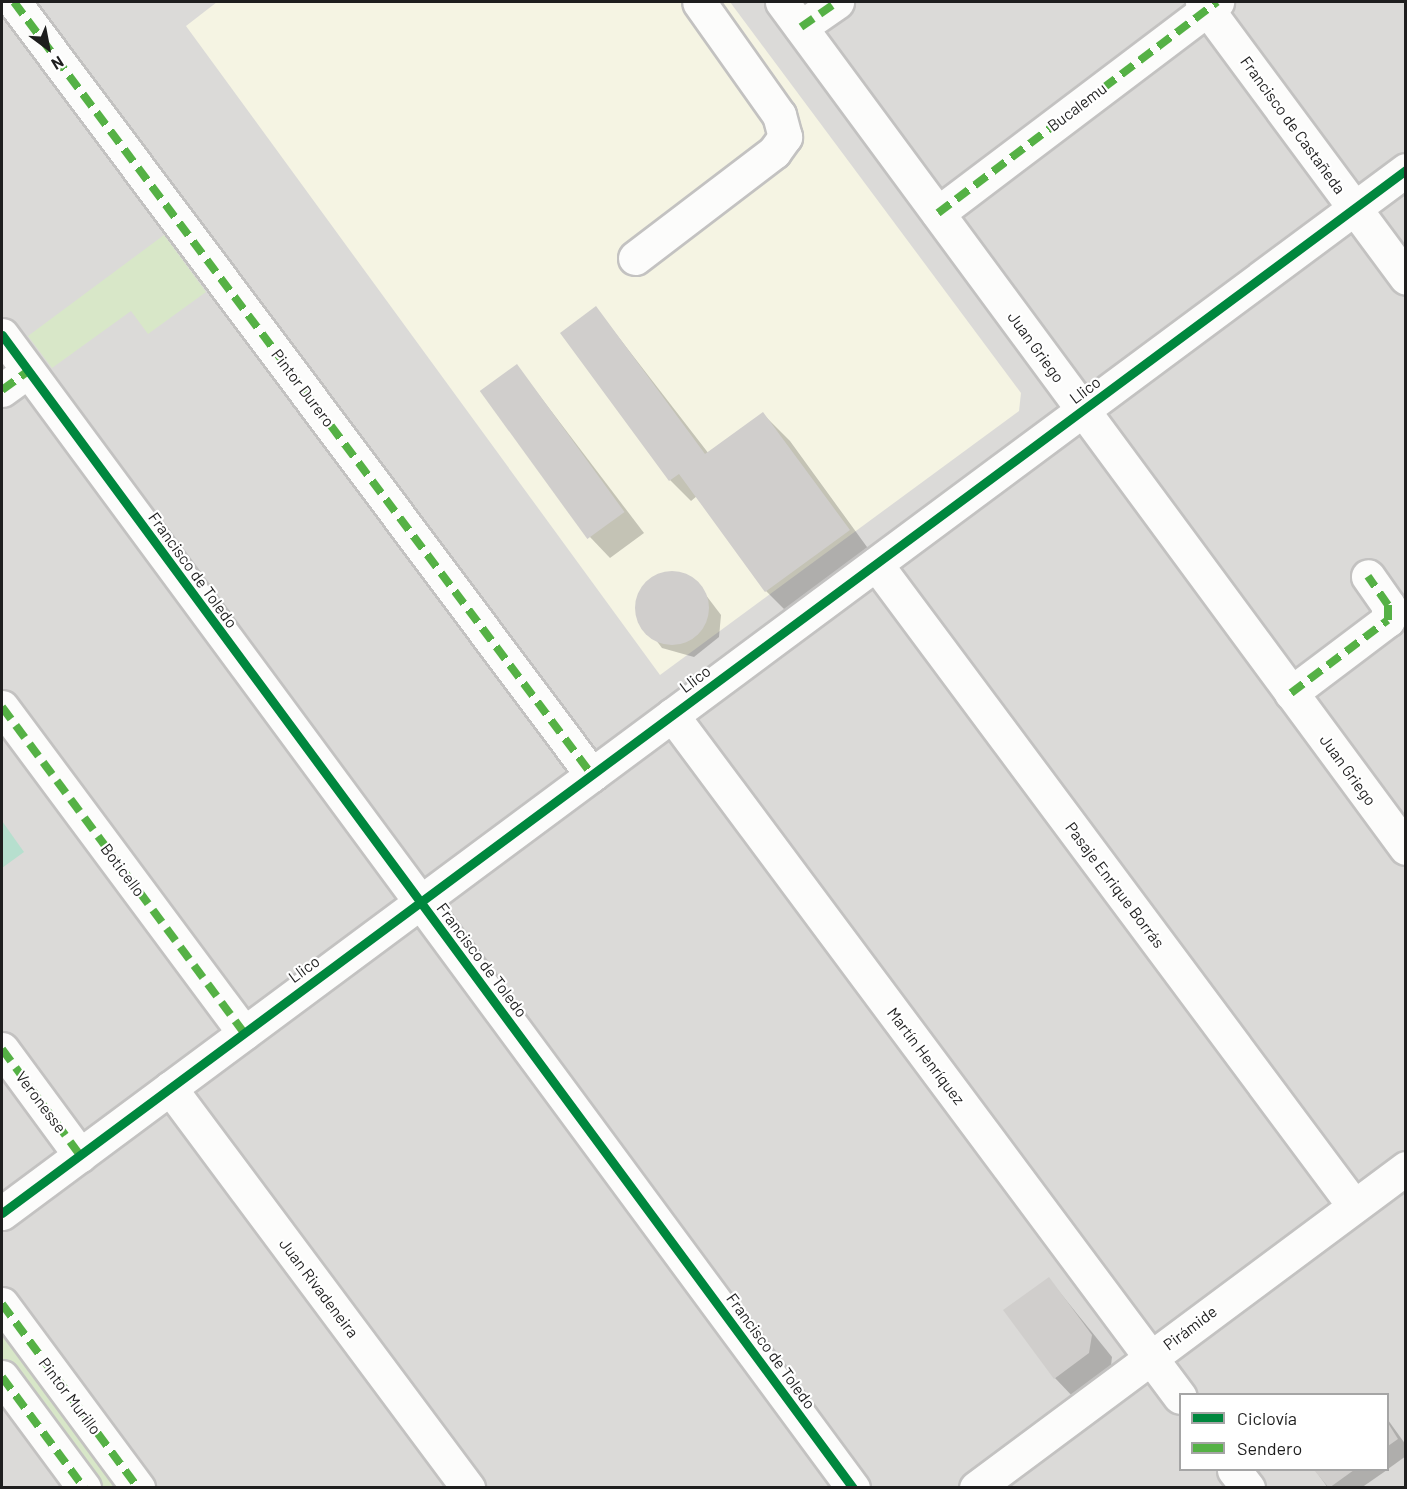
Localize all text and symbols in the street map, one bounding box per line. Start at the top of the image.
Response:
north arrow [18,18,78,78]
street label: Francisco de Castañeda [1237,52,1349,198]
text: N [48,53,67,75]
street label: Bucalemu [1044,79,1110,135]
street label: Juan Griego [1004,308,1068,386]
street label: Pintor Durero [268,345,338,431]
street label: Llico [1066,372,1104,408]
street label: Francisco de Toledo [145,508,241,632]
street label: Llico [676,661,714,697]
street label: Juan Griego [1316,731,1380,809]
street label: Pasaje Enrique Borrás [1061,818,1169,952]
street label: Boticello [97,840,149,900]
street label: Francisco de Toledo [433,899,531,1021]
street label: Llico [285,951,323,987]
street label: Martín Henríquez [883,1004,969,1108]
street label: Veronesse [12,1067,70,1137]
street label: Juan Rivadeneira [275,1234,363,1342]
street label: Francisco de Toledo [723,1289,819,1413]
street label: Pirámide [1159,1302,1221,1354]
street label: Pintor Murillo [35,1354,105,1438]
legend [1179,1393,1389,1471]
text: Ciclovía [1237,1407,1297,1429]
text: Sendero [1237,1437,1302,1459]

